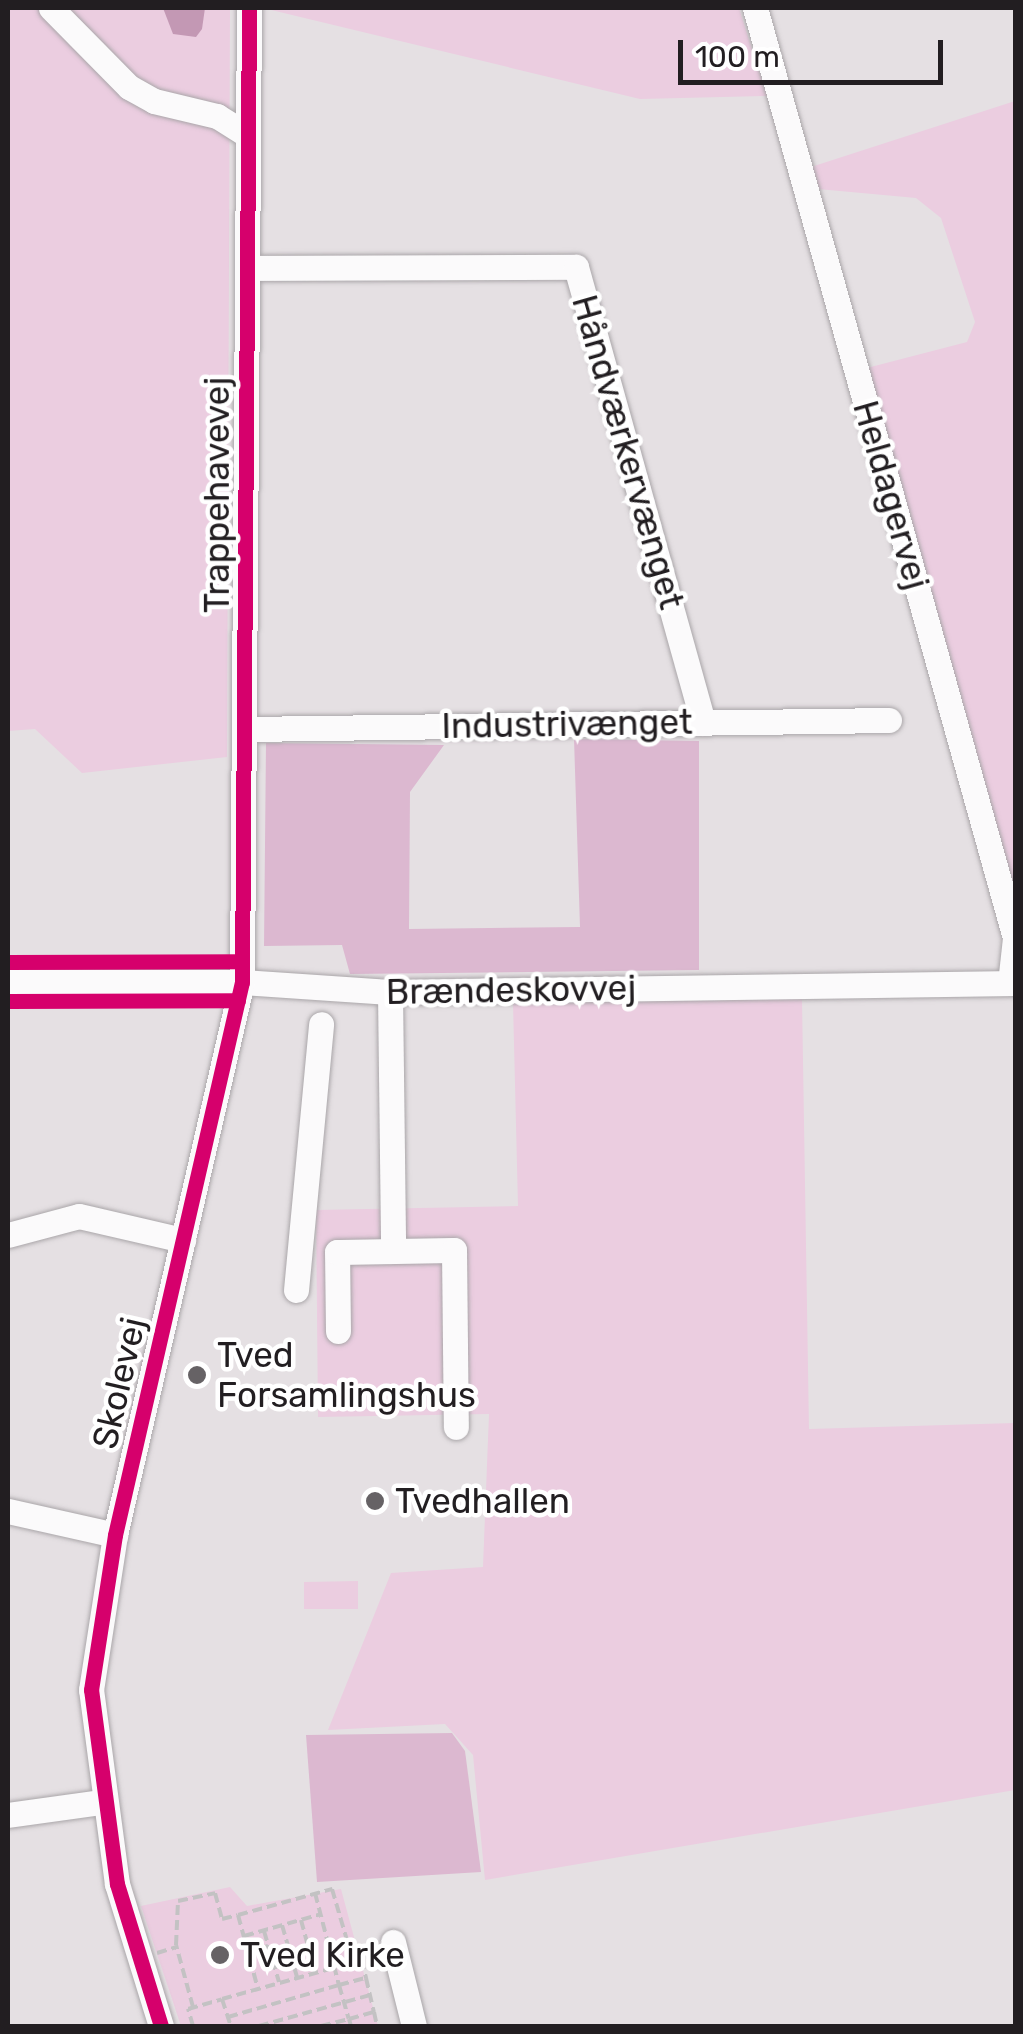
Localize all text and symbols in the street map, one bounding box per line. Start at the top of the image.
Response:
scale bar [683,20,948,82]
text: 100 m [695,39,780,75]
street label: Håndværkervænget [563,290,693,614]
street label: Trappehavevej [196,377,238,613]
street label: Heldagervej [844,396,938,594]
street label: Industrivænget [441,701,693,747]
street label: Brændeskovvej [385,967,637,1013]
street label: Skolevej [83,1313,155,1453]
place label: Tved Forsamlingshus [217,1334,476,1416]
marker: Tved Forsamlingshus [186,1364,208,1386]
place label: Tvedhallen [395,1480,570,1522]
marker: Tvedhallen [364,1490,386,1512]
place label: Tved Kirke [240,1934,405,1976]
marker: Tved Kirke [209,1944,231,1966]

